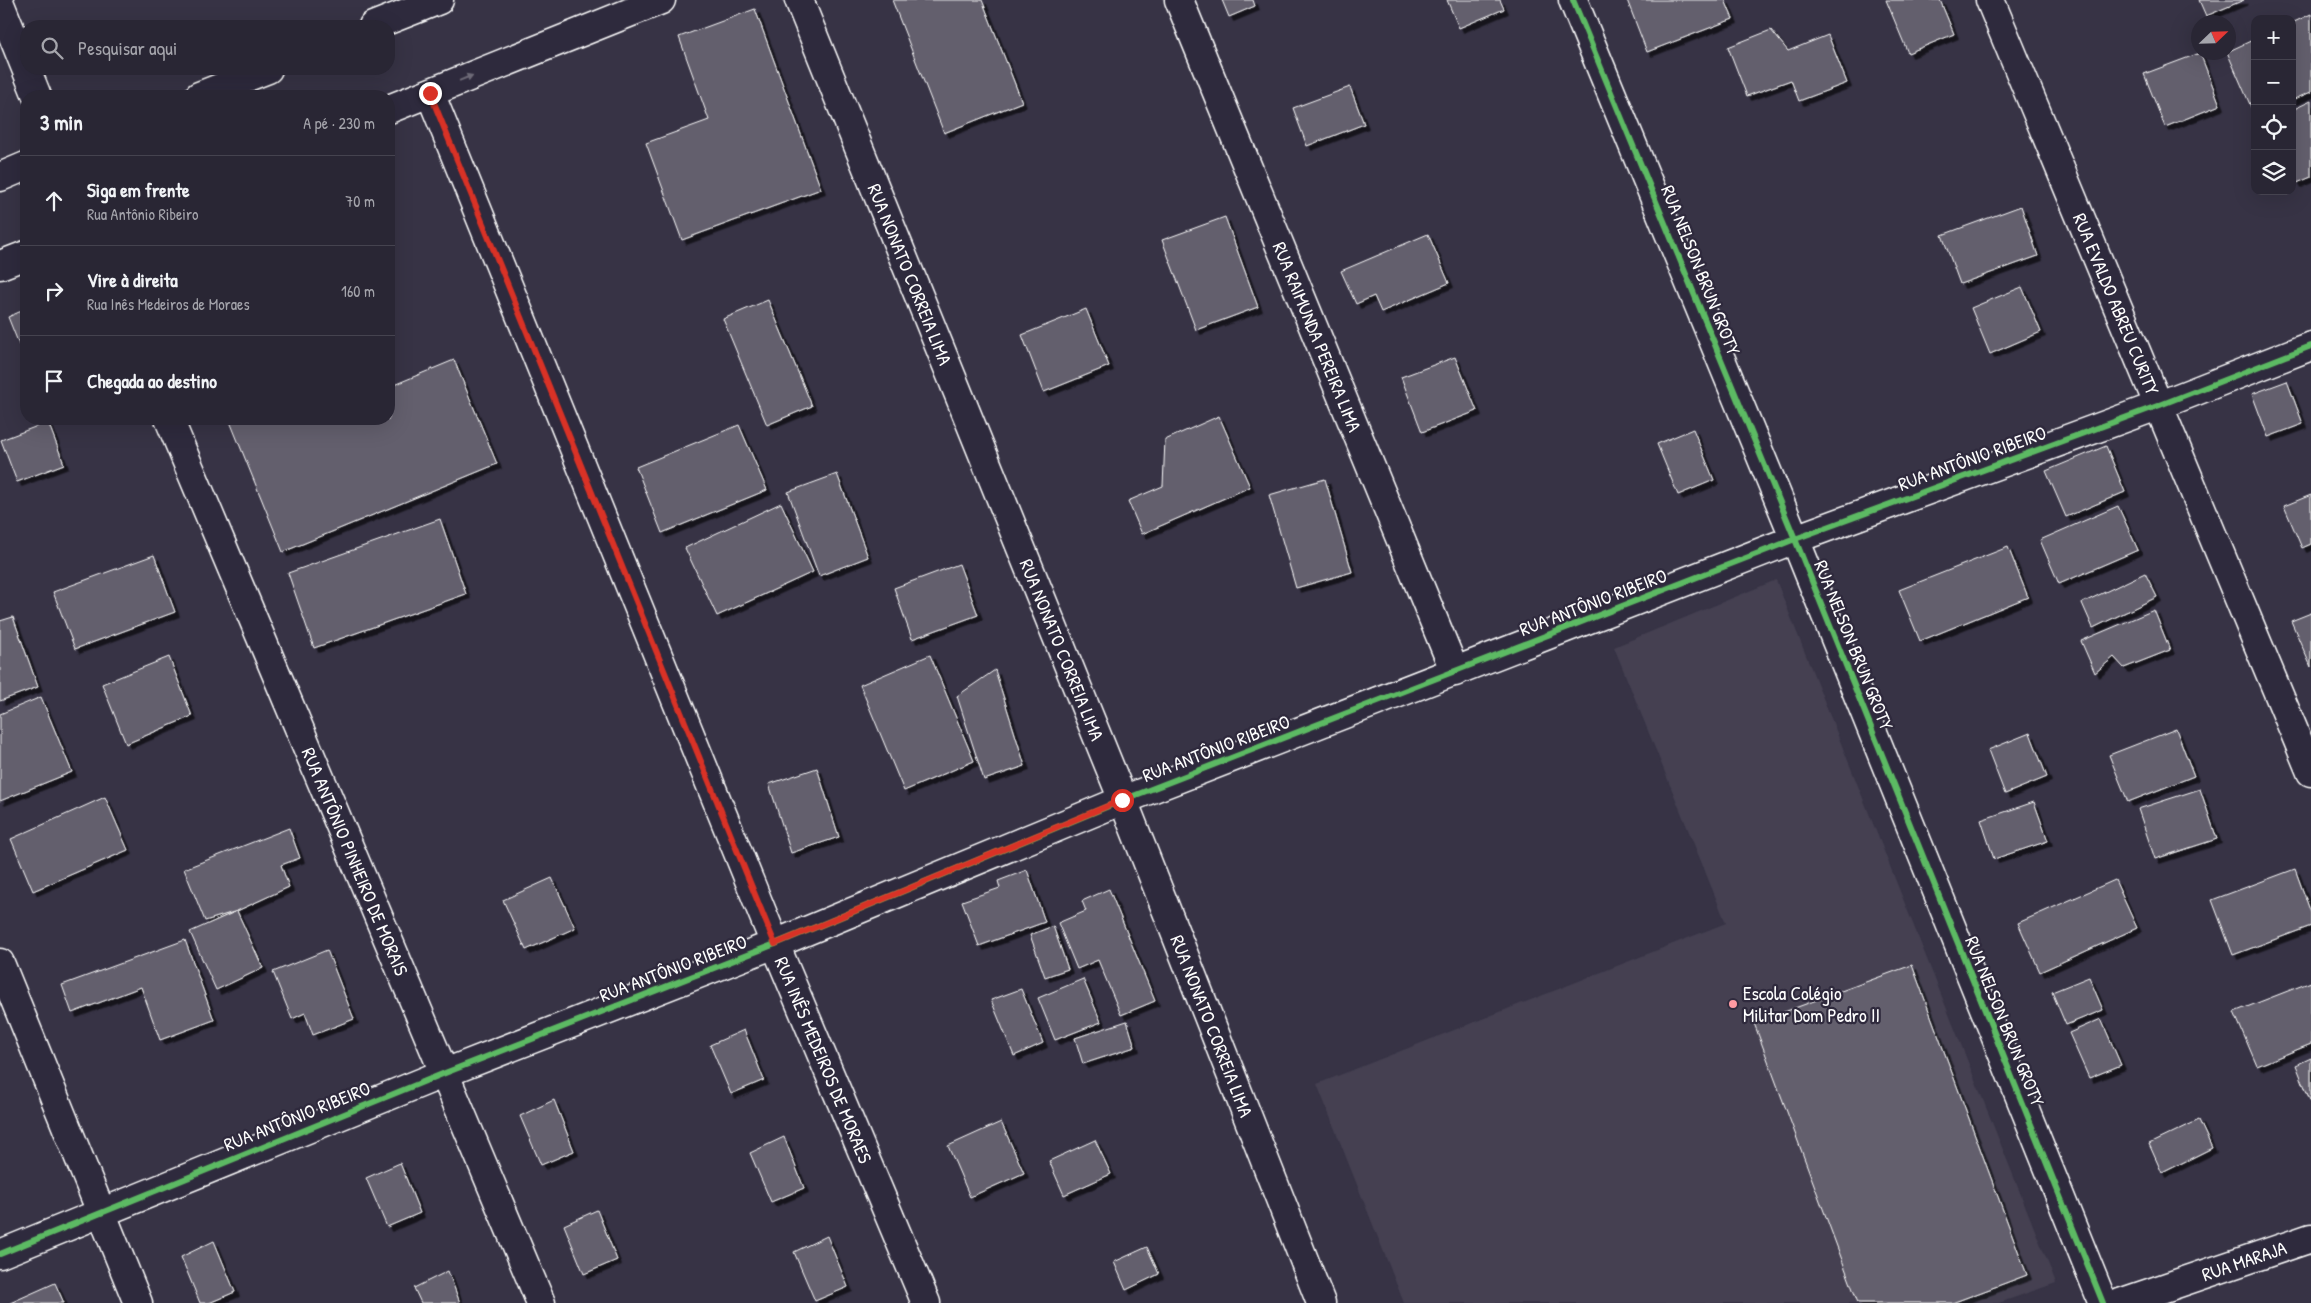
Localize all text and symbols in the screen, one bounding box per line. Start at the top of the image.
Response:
north arrow [2191,15,2236,60]
map controls [2251,15,2296,195]
button: + [2251,15,2296,60]
search box [20,20,395,75]
icon: search [38,34,66,62]
text: Pesquisar aqui [78,35,177,61]
button: − [2251,60,2296,105]
one-way arrow [459,74,474,81]
route end [419,82,442,105]
button: locate [2251,105,2296,150]
text: 3 min [40,108,83,137]
text: A pé · 230 m [303,112,375,134]
button: layers [2251,150,2296,195]
text: Siga em frente [87,177,190,203]
street label: RUA NONATO CORREIA LIMA [862,180,959,369]
street label: RUA NELSON BRUN GROTY [1655,181,1747,359]
icon: ahead [40,187,68,215]
text: 70 m [345,190,375,212]
text: Rua Antônio Ribeiro [87,203,199,225]
street label: RUA EVALDO ABREU CURITY [2067,209,2166,399]
street label: RUA RAIMUNDA PEREIRA LIMA [1267,238,1368,436]
text: Vire à direita [87,267,178,293]
icon: right [40,277,68,305]
text: 160 m [341,280,375,302]
text: Rua Inês Medeiros de Moraes [87,293,250,315]
icon: arrive [40,367,68,395]
text: Chegada ao destino [87,368,217,394]
street label: RUA ANTÔNIO RIBEIRO [1894,419,2050,497]
street label: RUA NONATO CORREIA LIMA [1014,555,1111,744]
street label: RUA NELSON BRUN GROTY [1808,556,1900,734]
street label: RUA ANTÔNIO RIBEIRO [1516,562,1670,642]
street label: RUA ANTÔNIO RIBEIRO [1139,708,1293,788]
street label: RUA ANTÔNIO PINHEIRO DE MORAIS [296,743,415,980]
route start [1111,789,1134,812]
street label: RUA ANTÔNIO RIBEIRO [596,928,750,1008]
street label: RUA NONATO CORREIA LIMA [1164,931,1260,1121]
street label: RUA NELSON BRUN GROTY [1959,932,2051,1110]
street label: RUA INÊS MEDEIROS DE MORAES [769,953,879,1167]
place label: Escola Colégio Militar Dom Pedro II [1743,980,1880,1028]
marker: Escola Colégio Militar Dom Pedro II [1727,998,1739,1010]
street label: RUA ANTÔNIO RIBEIRO [220,1075,374,1157]
street label: RUA MARAJA [2198,1234,2290,1287]

